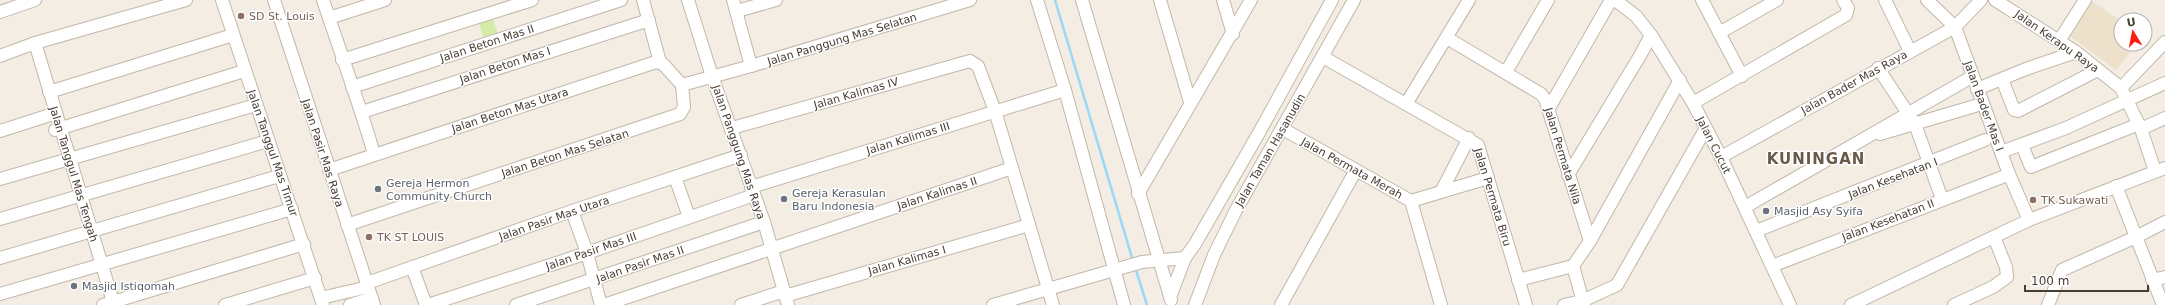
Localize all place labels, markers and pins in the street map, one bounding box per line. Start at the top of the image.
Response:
place label: SD St. Louis [249,10,315,23]
marker: SD St. Louis [236,11,246,21]
place label: Gereja Hermon Community Church [386,177,492,203]
marker: Gereja Hermon Community Church [373,184,383,194]
place label: Gereja Kerasulan Baru Indonesia [792,187,886,213]
marker: Gereja Kerasulan Baru Indonesia [779,194,789,204]
place label: TK Sukawati [2040,194,2108,207]
marker: TK Sukawati [2028,195,2038,205]
place label: Masjid Asy Syifa [1774,205,1863,218]
marker: Masjid Asy Syifa [1761,206,1771,216]
place label: TK ST LOUIS [376,231,444,244]
marker: TK ST LOUIS [364,232,374,242]
place label: Masjid Istiqomah [82,280,175,293]
marker: Masjid Istiqomah [69,281,79,291]

